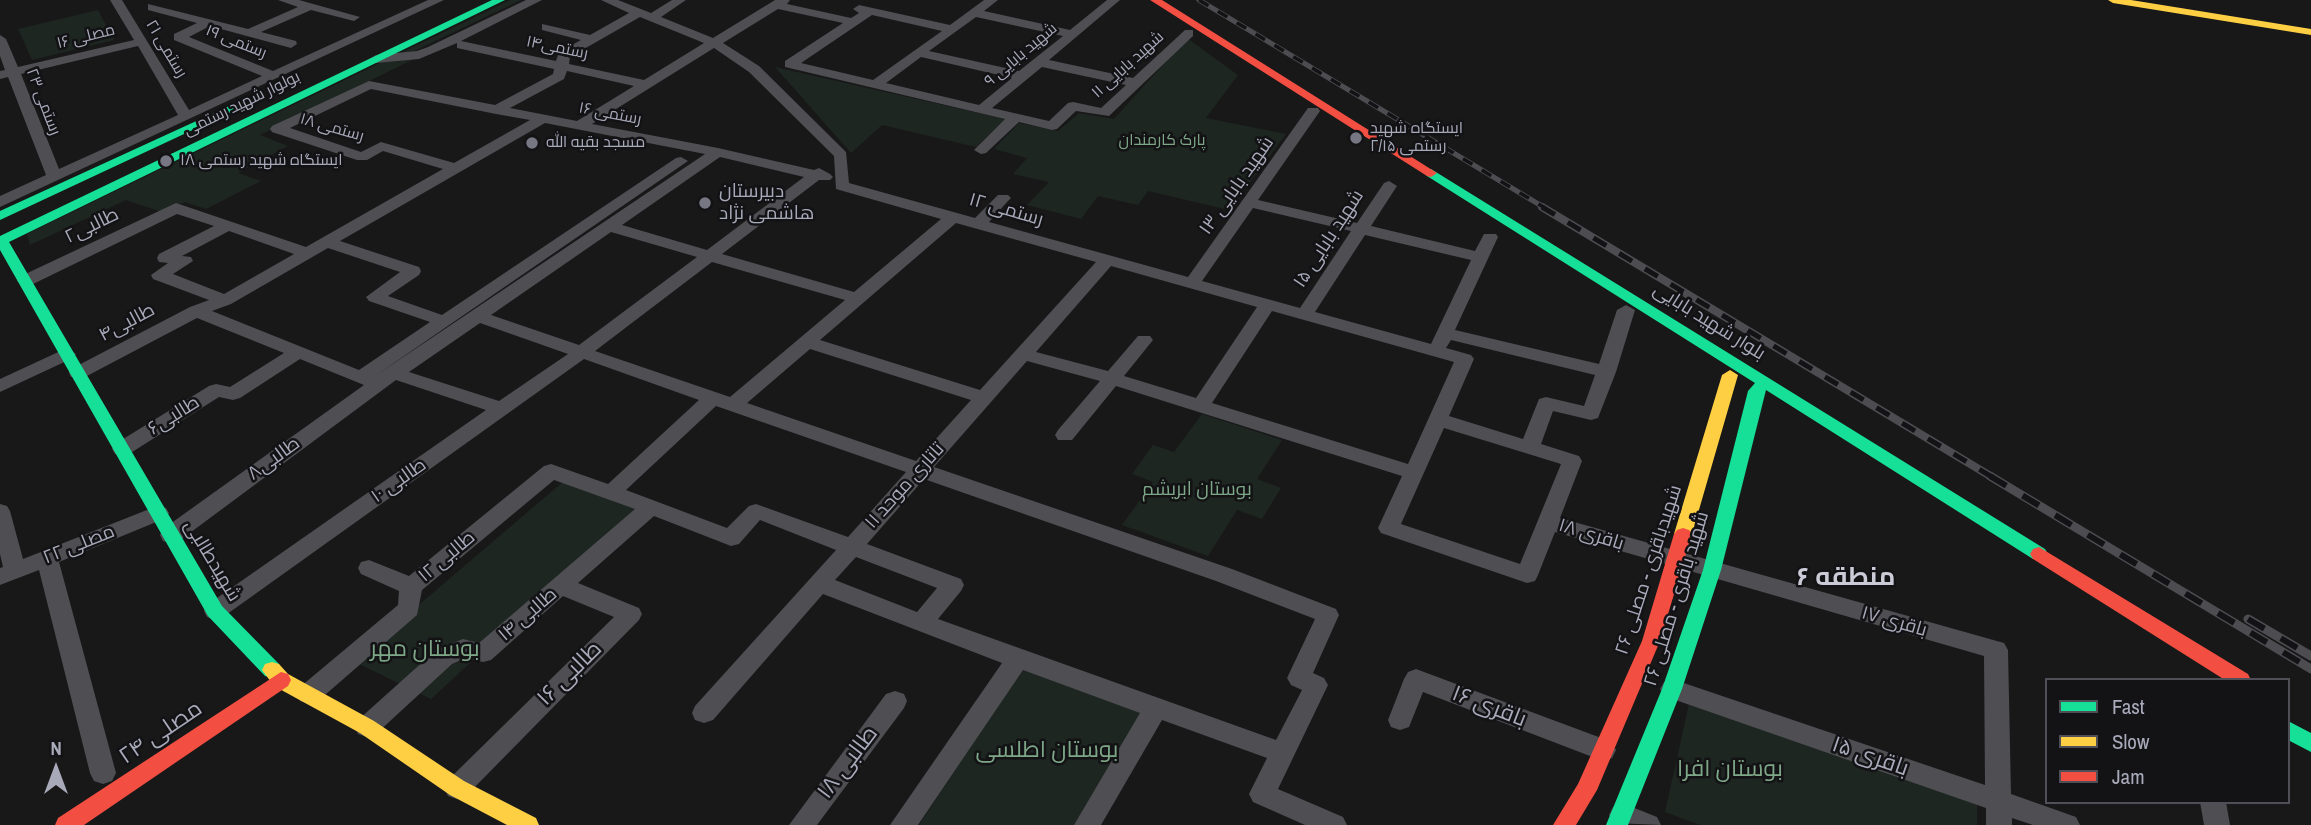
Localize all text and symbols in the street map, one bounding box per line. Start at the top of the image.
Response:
street label: رستمی ۲۱ [141,17,191,81]
street label: شهید بابایی ۹ [981,19,1061,91]
street label: مصلی ۱۶ [55,21,117,53]
street label: رستمی ۱۹ [203,21,269,63]
street label: شهید بابایی ۱۱ [1088,28,1168,102]
street label: رستمی۱۴ [524,32,590,64]
street label: رستمی ۲۳ [21,66,65,138]
street label: بولوار شهید رستمی [181,68,303,140]
street label: رستمی ۱۶ [577,99,643,129]
street label: رستمی ۱۸ [298,110,366,146]
place label: ایستگاه شهید رستمی ۲/۱۵ [1370,119,1463,157]
marker: ایستگاه شهید رستمی ۲/۱۵ [1348,130,1364,146]
park label: پارک کارمندان [1119,131,1205,151]
place label: مسجد بقیه الله [546,133,645,153]
street label: شهید بابایی ۱۳ [1195,133,1279,239]
marker: مسجد بقیه الله [524,135,540,151]
place label: ایستگاه شهید رستمی ۱۸ [180,151,342,171]
marker: ایستگاه شهید رستمی ۱۸ [158,153,174,169]
place label: دبیرستان هاشمی نژاد [719,181,814,225]
street label: شهید بابایی ۱۵ [1289,186,1369,292]
street label: رستمی ۱۲ [966,189,1046,231]
marker: دبیرستان هاشمی نژاد [697,195,713,211]
street label: طالبی۲ [61,203,123,249]
street label: بلوار شهید بابایی [1649,278,1769,366]
street label: طالبی۴ [95,299,159,347]
street label: طالبی۶ [144,391,204,441]
street label: طالبی۸ [243,432,305,486]
street label: تاتاری موحد ۱۱ [861,438,949,534]
street label: طالبی ۱۰ [367,454,431,508]
park label: بوستان ابریشم [1142,479,1252,501]
street label: شهیدباقری - مصلی ۲۶ [1611,482,1687,658]
street label: شهید باقری - مصلی ۲۶ [1640,509,1714,689]
street label: باقری ۱۸ [1556,514,1626,556]
street label: شهیدطالبی [179,516,245,606]
street label: مصلی ۲۲ [40,520,118,570]
street label: طالبی ۱۲ [414,527,480,587]
district label: منطقه ۶ [1796,562,1896,594]
street label: طالبی ۱۴ [494,583,562,647]
street label: باقری ۱۷ [1859,602,1929,642]
park label: بوستان مهر [370,636,480,664]
street label: طالبی ۱۶ [532,636,608,712]
legend [2045,678,2290,804]
street label: باقری ۱۶ [1448,680,1530,734]
text: Fast [2112,692,2145,721]
street label: مصلی ۲۴ [114,695,208,771]
street label: طالبی ۱۸ [812,721,884,805]
text: Slow [2112,727,2149,756]
street label: باقری ۱۵ [1828,731,1912,783]
north arrow [21,734,91,804]
text: N [50,735,62,761]
park label: بوستان اطلسی [975,737,1119,765]
park label: بوستان افرا [1677,756,1783,784]
text: Jam [2112,762,2145,791]

